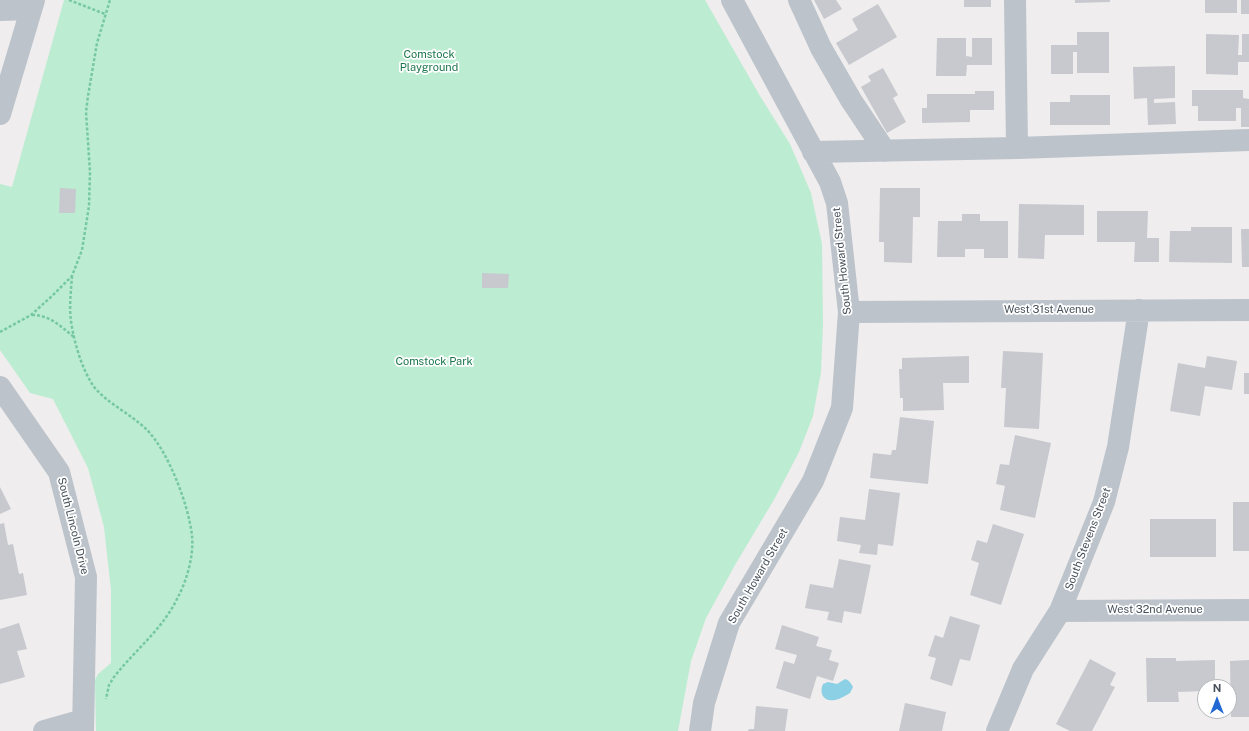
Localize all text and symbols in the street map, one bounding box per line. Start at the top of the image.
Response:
park label: Comstock Playground [400,48,458,74]
street label: South Howard Street [830,207,854,315]
street label: West 31st Avenue [1004,303,1094,317]
park label: Comstock Park [395,355,473,369]
street label: South Lincoln Drive [55,476,91,576]
street label: South Stevens Street [1062,486,1114,592]
street label: South Howard Street [725,526,791,626]
street label: West 32nd Avenue [1107,603,1203,617]
north arrow [1197,679,1237,719]
text: N [1213,682,1221,694]

